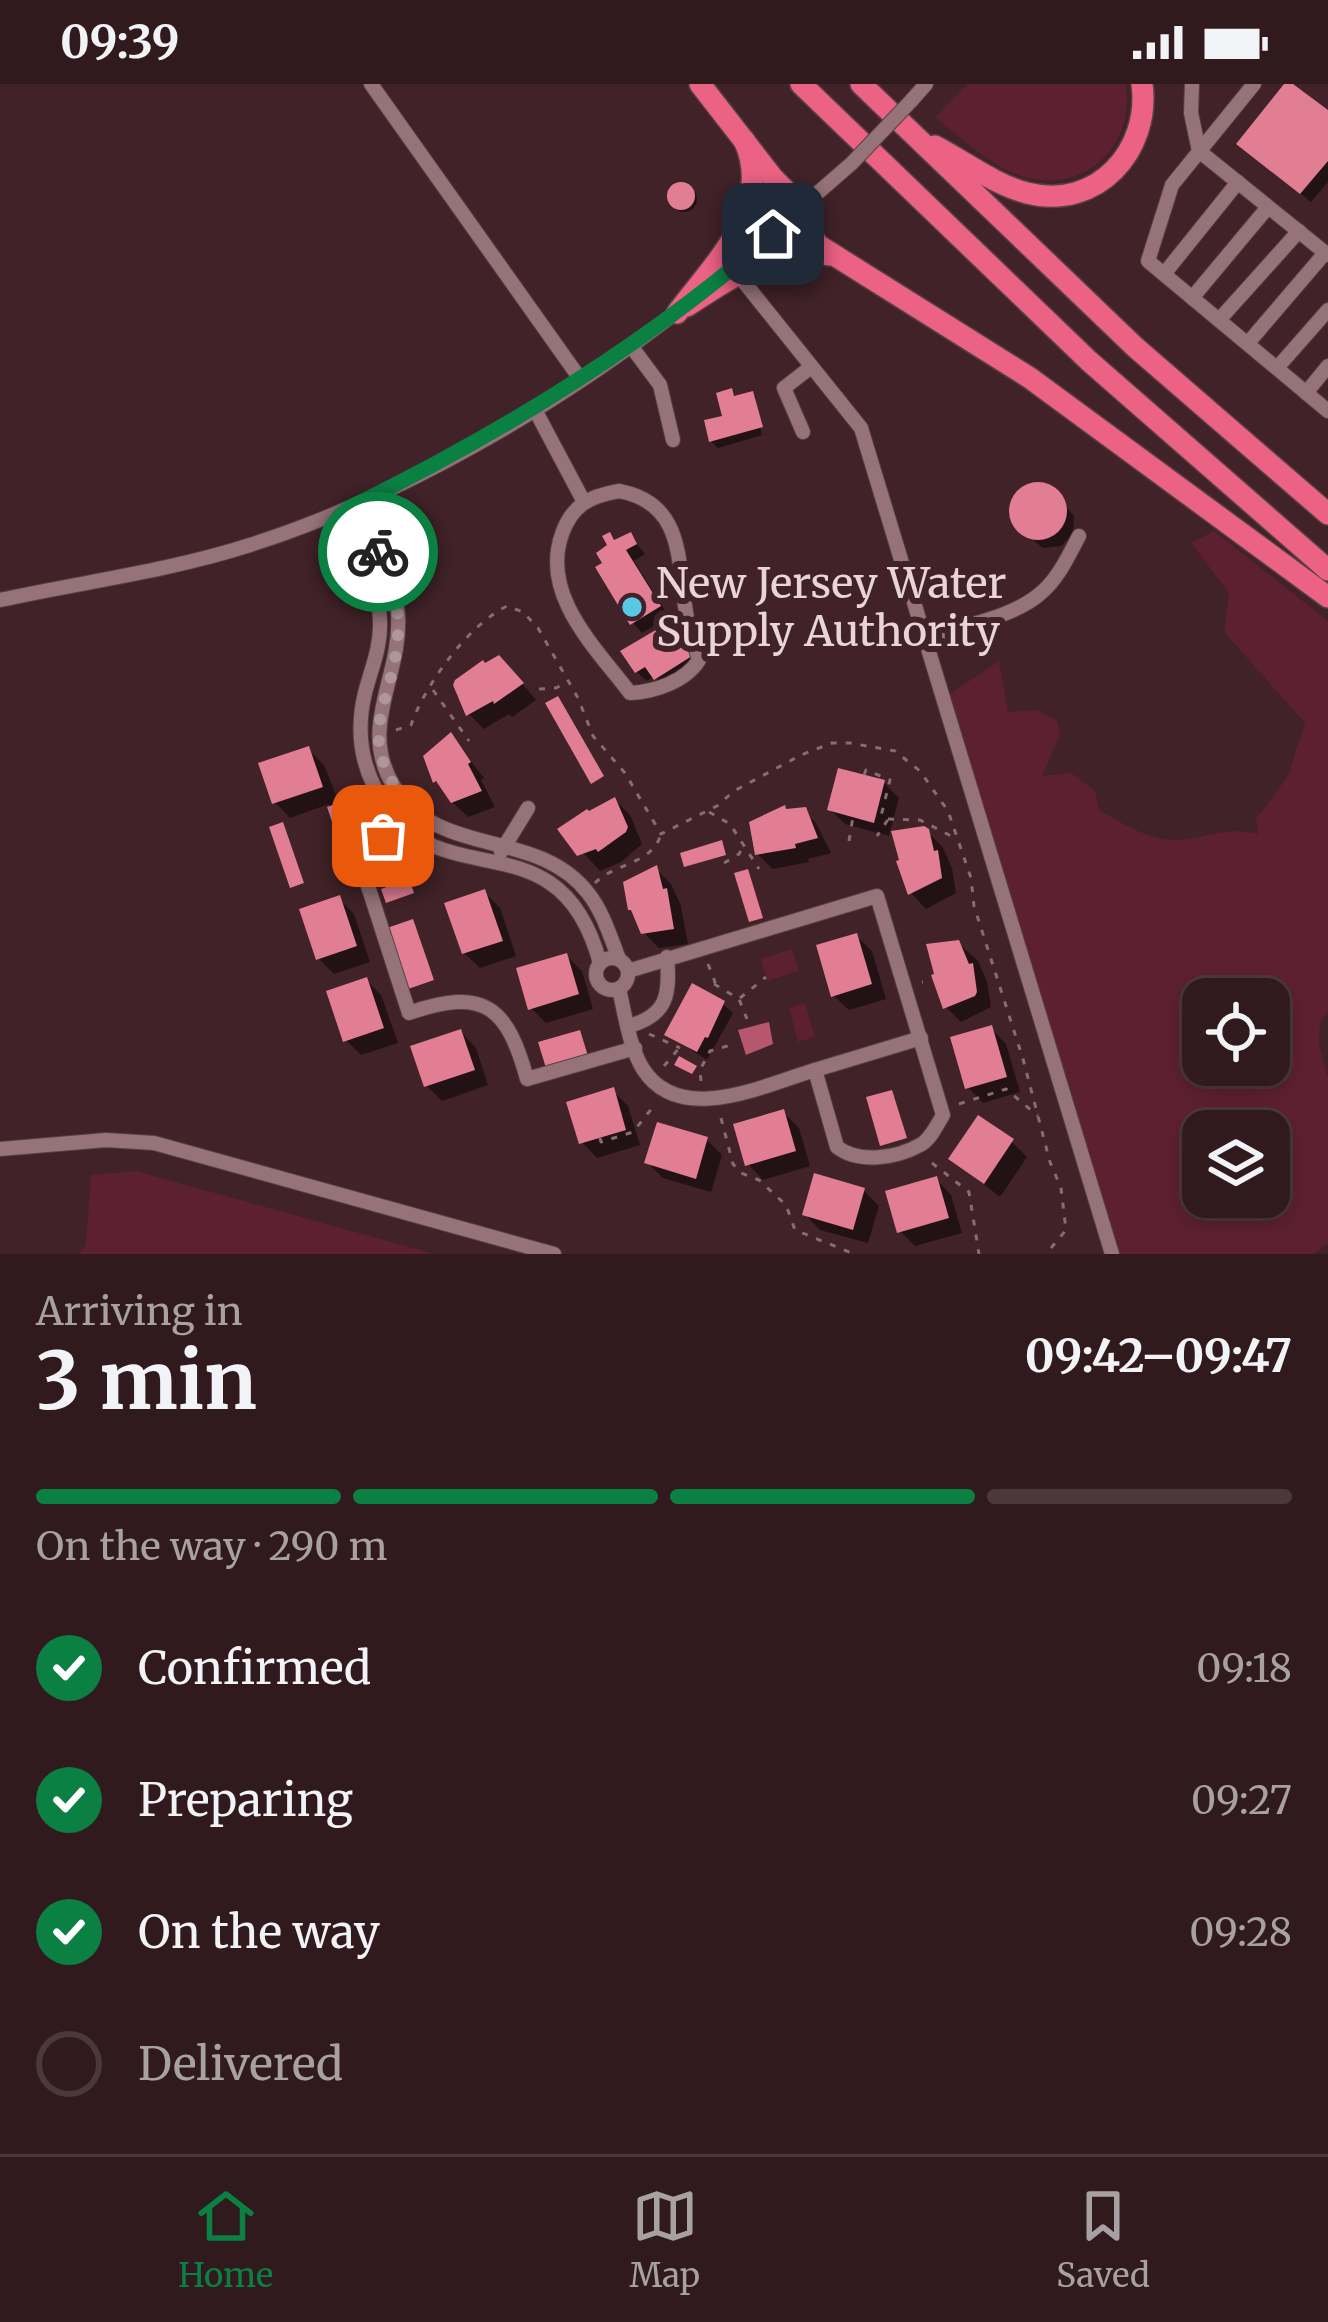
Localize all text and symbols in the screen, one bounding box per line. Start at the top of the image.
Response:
text: 09:39 [60,14,180,70]
pin [722,183,824,285]
icon: home [740,201,806,267]
courier [318,492,438,612]
icon: bike [345,519,411,585]
place label: New Jersey Water Supply Authority [656,557,1006,657]
marker: New Jersey Water Supply Authority [619,594,645,620]
pin [332,785,434,887]
icon: bag [350,803,416,869]
map controls [1182,978,1290,1218]
button: locate [1182,978,1290,1086]
button: layers [1182,1110,1290,1218]
text: Arriving in [36,1287,243,1336]
text: 09:42–09:47 [1025,1328,1292,1384]
text: 3 min [36,1332,257,1430]
text: On the way · 290 m [36,1522,388,1571]
icon: check [36,1635,102,1701]
text: Confirmed [138,1640,371,1696]
text: 09:18 [1196,1644,1292,1693]
icon: check [36,1767,102,1833]
text: Preparing [138,1772,353,1828]
text: 09:27 [1191,1776,1292,1825]
icon: check [36,1899,102,1965]
text: On the way [138,1904,380,1960]
text: 09:28 [1189,1908,1292,1957]
text: Delivered [138,2036,343,2092]
tab: Home [178,2183,273,2296]
tab: Map [630,2183,700,2296]
tab: Saved [1056,2183,1150,2296]

